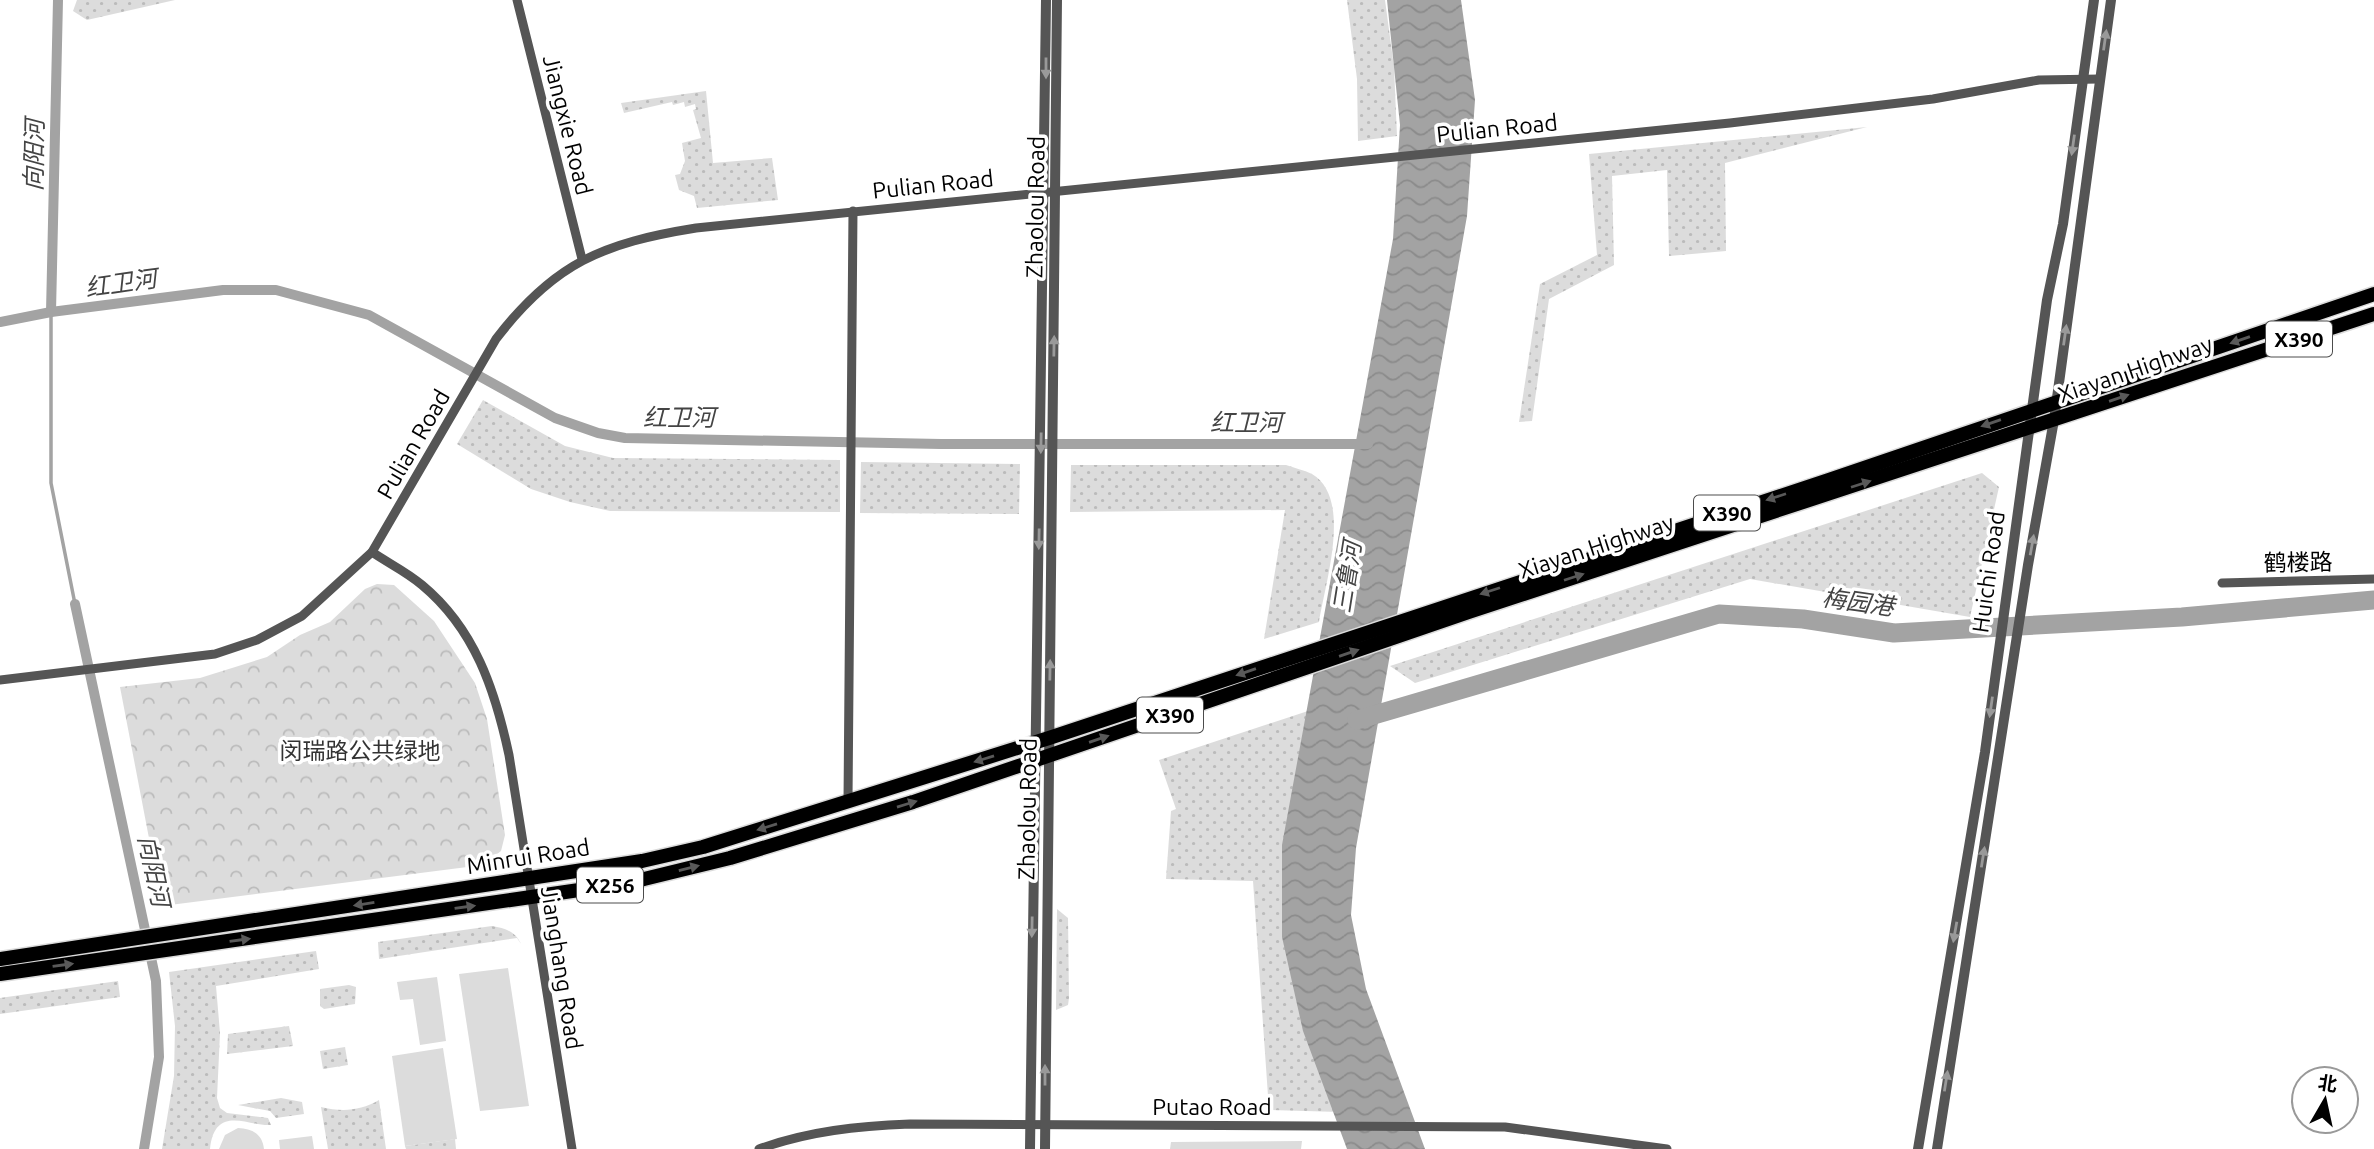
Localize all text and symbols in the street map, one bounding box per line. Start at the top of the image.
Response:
one-way arrow [2100,28,2111,50]
street label: Jiangxie Road [539,52,597,198]
one-way arrow [1040,57,1052,79]
street label: Pulian Road [1435,109,1559,147]
water label: 向阳河 [20,115,48,191]
one-way arrow [2068,134,2079,156]
street label: Zhaolou Road [1021,136,1049,278]
street label: Pulian Road [871,165,995,203]
water label: 红卫河 [83,264,162,301]
road number: X390 [2266,322,2332,356]
one-way arrow [2060,323,2071,345]
street label: Xiayan Highway [2055,331,2215,407]
one-way arrow [1048,335,1060,357]
one-way arrow [2229,335,2250,346]
street label: Pulian Road [372,385,454,503]
one-way arrow [2109,392,2130,403]
water label: 红卫河 [643,404,719,431]
water label: 红卫河 [1210,409,1286,436]
one-way arrow [1981,418,2002,429]
one-way arrow [1035,432,1046,454]
one-way arrow [1850,479,1871,489]
one-way arrow [1765,492,1786,503]
road number: X390 [1694,496,1760,530]
street label: Xiayan Highway [1515,509,1677,583]
street label: Huichi Road [1967,510,2009,634]
one-way arrow [1033,528,1045,550]
one-way arrow [2027,534,2038,556]
water label: 三鲁河 [1328,535,1367,615]
street label: 鹤楼路 [2263,549,2333,575]
one-way arrow [1564,572,1585,582]
water label: 梅园港 [1820,584,1898,621]
one-way arrow [1479,586,1500,597]
one-way arrow [1339,647,1360,658]
one-way arrow [1044,659,1056,681]
one-way arrow [1235,667,1256,678]
one-way arrow [1985,696,1996,718]
road number: X390 [1137,698,1203,732]
one-way arrow [1089,733,1110,744]
park label: 闵瑞路公共绿地 [280,738,441,763]
street label: Zhaolou Road [1013,738,1041,880]
one-way arrow [973,754,994,764]
one-way arrow [897,798,918,808]
one-way arrow [756,822,777,832]
water label: 向阳河 [133,833,176,913]
street label: Minrui Road [465,834,591,878]
one-way arrow [1977,846,1988,868]
one-way arrow [678,862,700,873]
road number: X256 [577,868,643,903]
street label: Jianghang Road [537,885,587,1051]
one-way arrow [352,899,374,910]
one-way arrow [454,901,476,912]
one-way arrow [1026,917,1038,939]
one-way arrow [1949,921,1960,943]
one-way arrow [229,934,251,945]
one-way arrow [53,959,75,970]
one-way arrow [1039,1064,1051,1086]
north arrow [2290,1065,2360,1135]
one-way arrow [1941,1070,1952,1092]
text: 北 [2317,1071,2339,1096]
street label: Putao Road [1152,1094,1272,1119]

